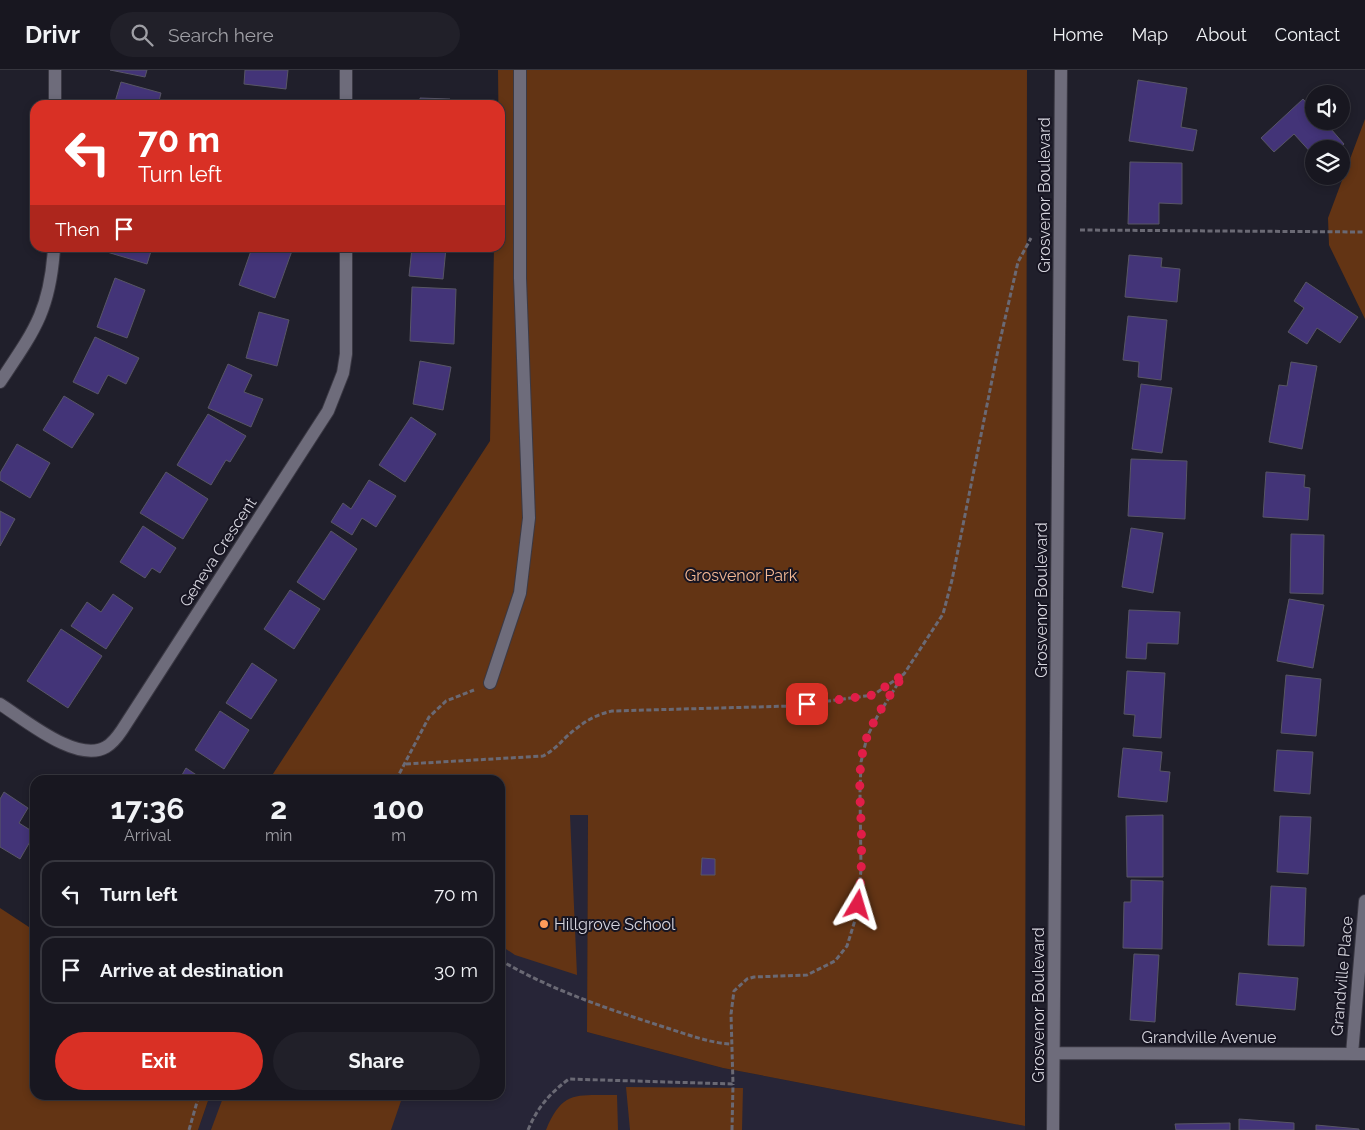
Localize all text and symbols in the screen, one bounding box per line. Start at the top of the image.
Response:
search box [110,12,460,57]
text: Drivr [25,20,80,49]
icon: search [128,21,156,49]
text: Search here [168,24,274,46]
text: Home [1052,24,1103,45]
text: Map [1131,24,1168,45]
text: About [1196,24,1247,45]
text: Contact [1275,24,1340,45]
map controls [1305,85,1350,185]
button: sound [1305,85,1350,130]
street label: Grosvenor Boulevard [1035,117,1054,273]
text: 70 m [138,119,220,160]
icon: left [55,120,120,185]
button: layers [1305,140,1350,185]
text: Turn left [138,161,222,187]
icon: arrive [110,215,138,243]
text: Then [55,218,100,240]
street label: Geneva Crescent [176,493,261,610]
street label: Grosvenor Boulevard [1032,522,1051,678]
park label: Grosvenor Park [685,566,798,585]
pin [786,683,828,725]
icon: arrive [793,690,821,718]
text: 17:36 [110,791,184,826]
text: 2 [270,791,287,826]
text: 100 [373,791,425,826]
text: Arrival [124,826,171,845]
text: min [265,826,292,845]
text: m [391,826,406,845]
position arrow [831,878,883,930]
icon: left [57,880,85,908]
text: Turn left [100,883,177,905]
text: 70 m [434,883,478,905]
place label: Hillgrove School [554,915,676,934]
street label: Grandville Place [1327,915,1357,1037]
marker: Hillgrove School [538,918,550,930]
street label: Grosvenor Boulevard [1029,927,1048,1083]
icon: arrive [57,956,85,984]
text: Arrive at destination [100,959,284,981]
text: 30 m [434,959,478,981]
street label: Grandville Avenue [1142,1028,1276,1047]
button: Exit [55,1032,263,1090]
button: Share [273,1032,480,1090]

